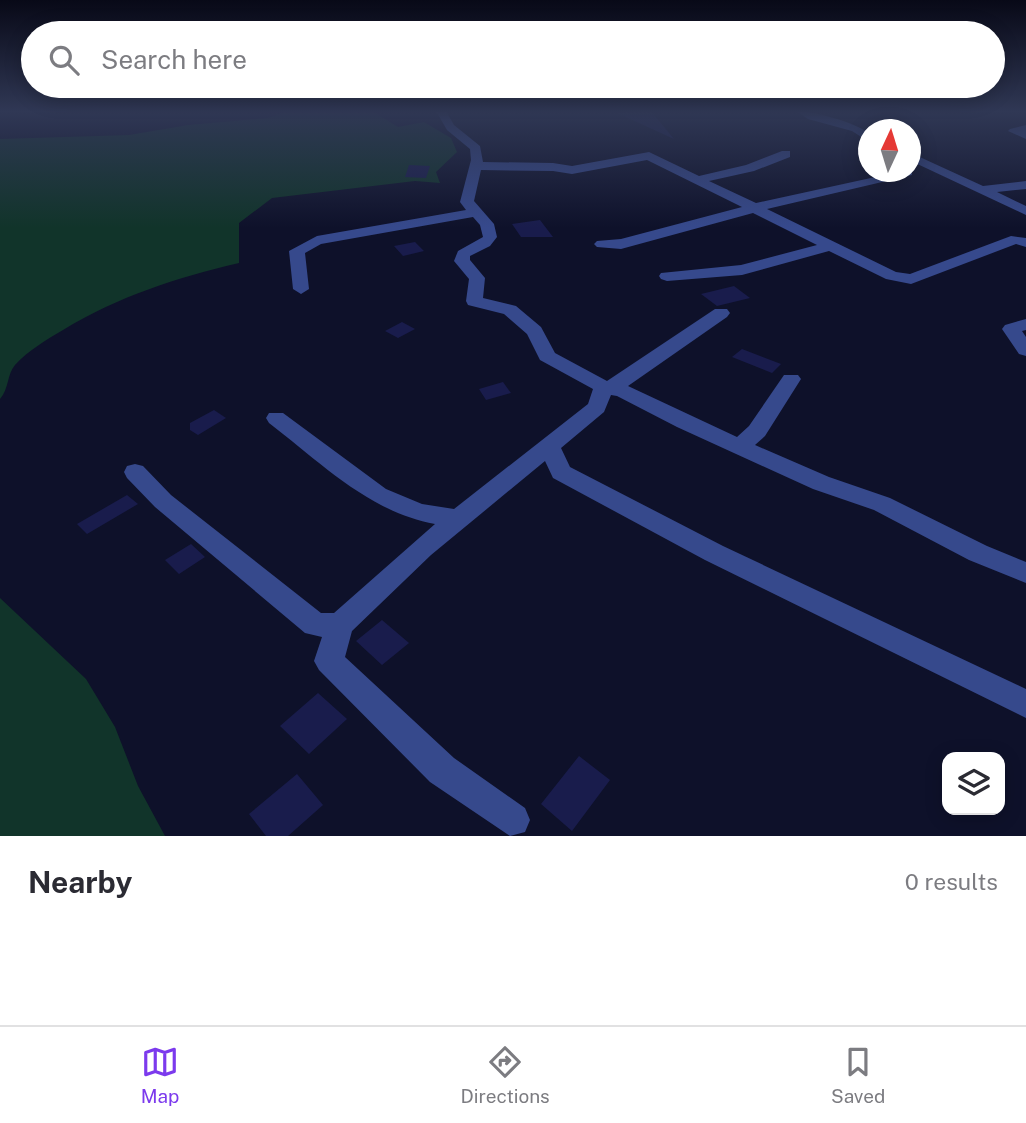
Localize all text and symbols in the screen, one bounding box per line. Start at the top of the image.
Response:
search box [21,21,1005,98]
icon: search [45,41,83,79]
text: Search here [101,44,247,75]
north arrow [858,119,921,182]
map controls [942,752,1005,815]
button: layers [942,752,1005,815]
text: Nearby [28,864,132,900]
text: 0 results [905,868,998,895]
tab: Map [141,1043,179,1107]
tab: Directions [460,1043,550,1107]
tab: Saved [831,1043,885,1107]

